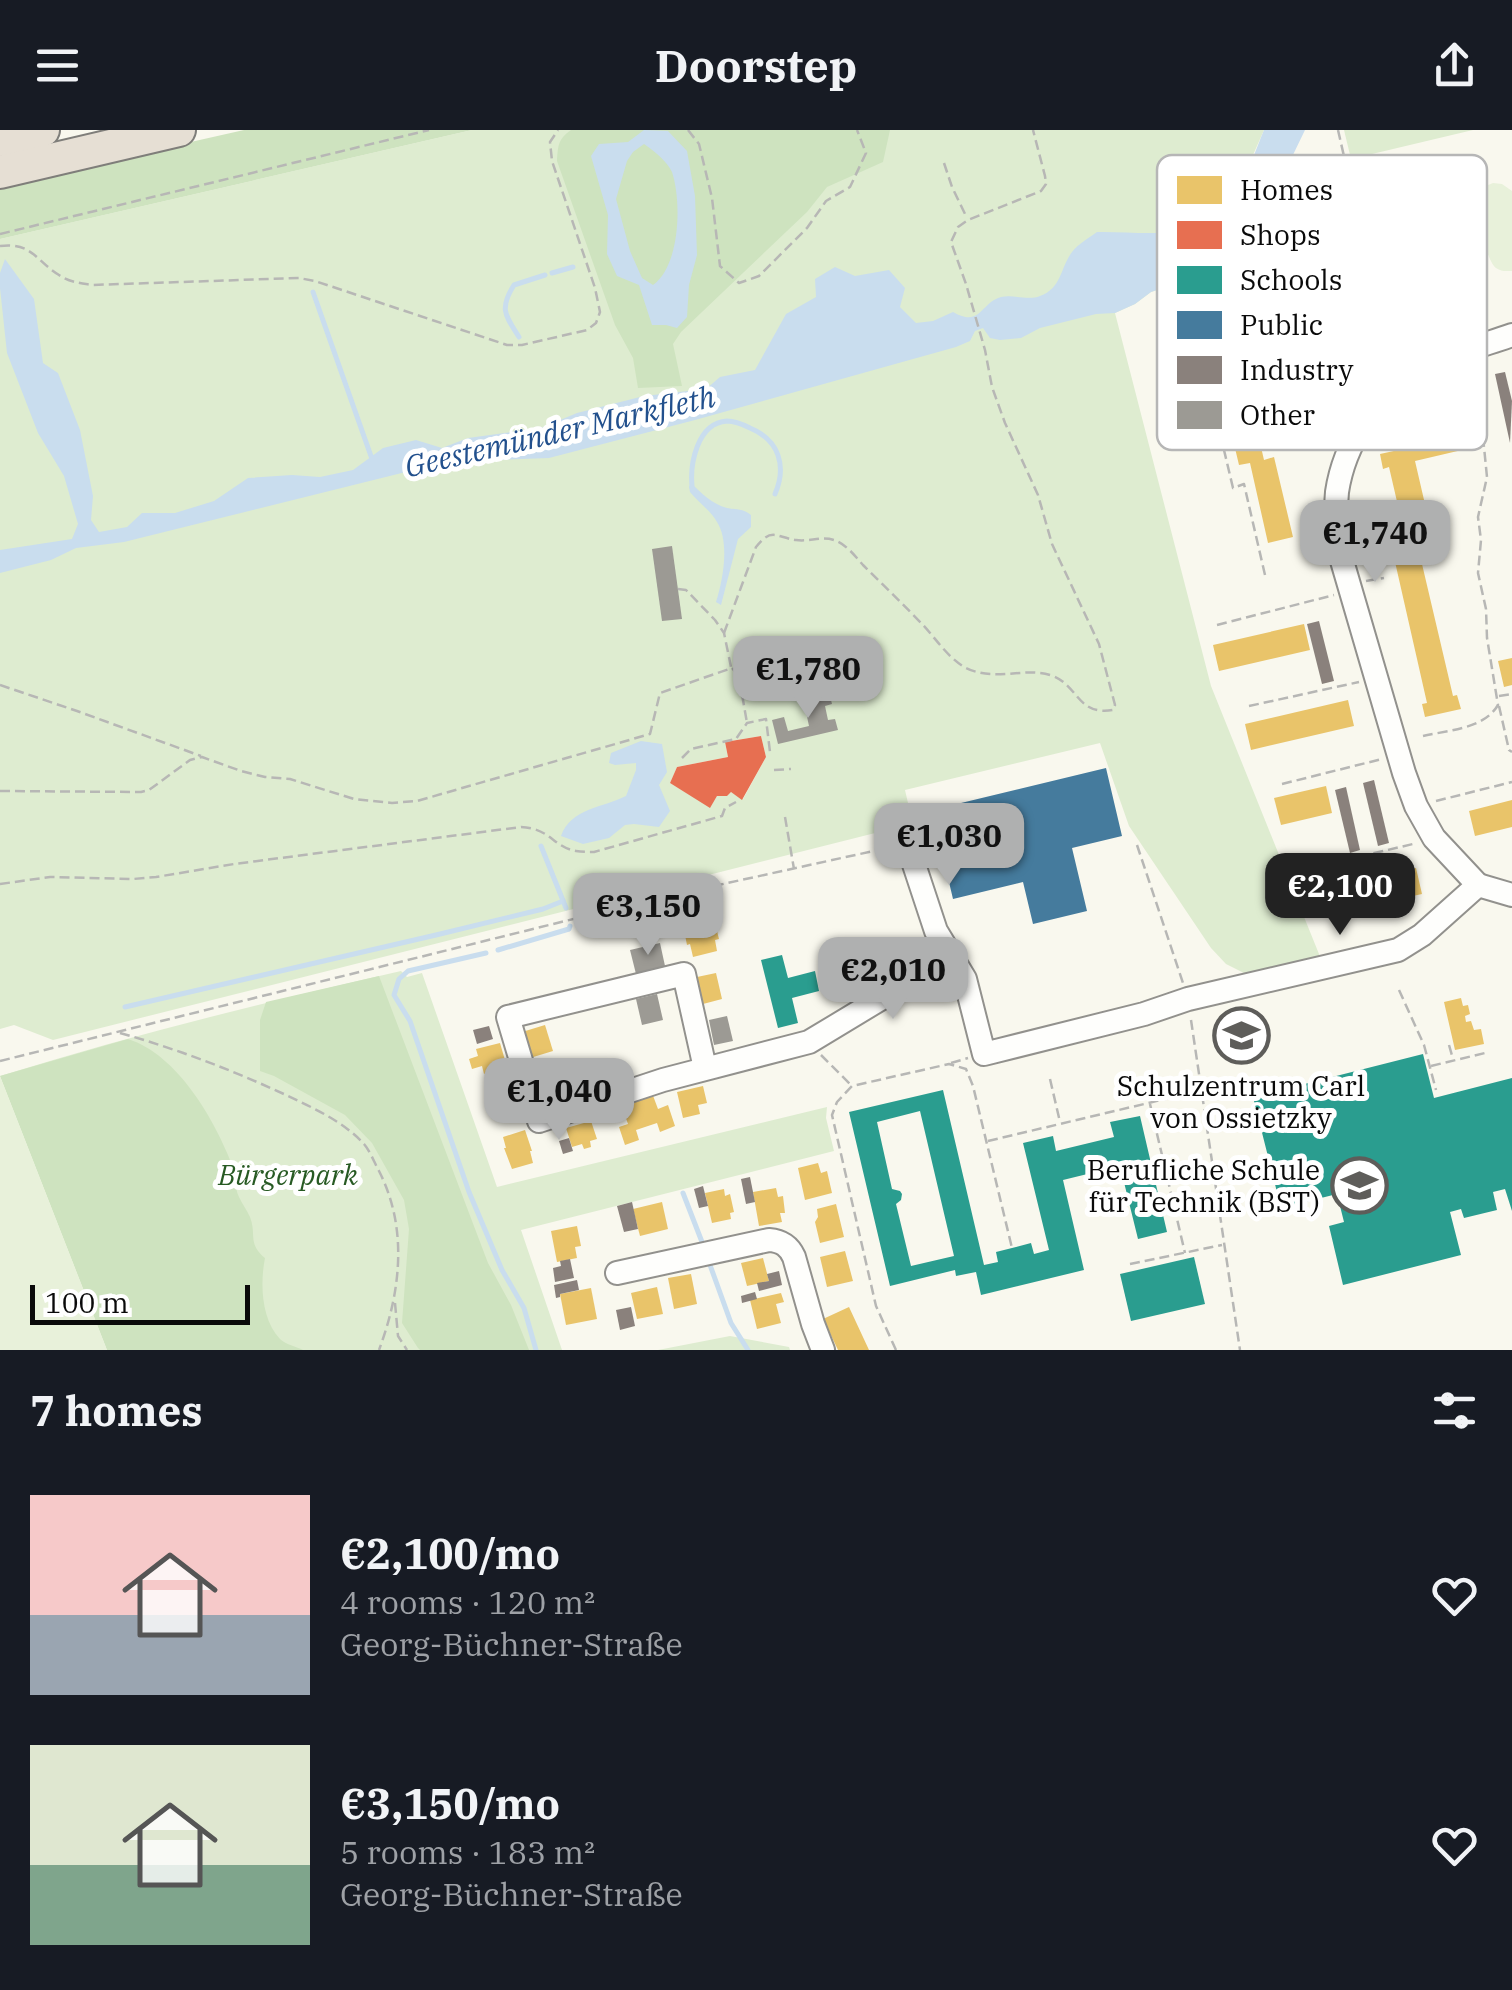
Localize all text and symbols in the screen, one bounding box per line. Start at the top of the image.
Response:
text: Doorstep [655,36,857,94]
icon: menu [30,38,85,93]
icon: share [1427,38,1482,93]
legend [1157,155,1487,450]
text: Homes [1240,171,1333,208]
text: Shops [1240,216,1321,253]
text: Schools [1240,261,1342,298]
text: Public [1240,306,1323,343]
text: Industry [1240,351,1354,388]
water label: Geestemünder Markfleth [401,376,719,485]
text: Other [1240,396,1315,433]
pin: €1,740 [1294,500,1456,585]
text: €1,740 [1322,511,1428,553]
pin: €1,780 [727,636,889,721]
text: €1,780 [755,647,861,689]
pin: €1,030 [868,803,1030,888]
text: €1,030 [896,814,1002,856]
pin: €2,100 [1259,853,1421,938]
text: €2,100 [1287,864,1393,906]
pin: €3,150 [567,873,729,958]
text: €3,150 [595,884,701,926]
pin: €2,010 [812,937,974,1022]
text: €2,010 [840,948,946,990]
school or university icon: Schulzentrum Carl von Ossietzky [1211,1005,1271,1065]
pin: €1,040 [478,1058,640,1143]
place label: Schulzentrum Carl von Ossietzky [1117,1067,1365,1136]
text: €1,040 [506,1069,612,1111]
place label: Berufliche Schule für Technik (BST) [1087,1151,1320,1220]
park label: Bürgerpark [217,1156,358,1193]
school or university icon: Berufliche Schule für Technik (BST) [1329,1156,1389,1216]
scale bar [30,1280,250,1324]
text: 100 m [45,1284,129,1321]
text: 7 homes [30,1383,203,1438]
icon: filters [1427,1383,1482,1438]
text: €2,100/mo [340,1526,560,1581]
icon: home [110,1535,230,1655]
icon: heart [1427,1568,1482,1623]
text: 4 rooms · 120 m² [340,1581,595,1623]
text: Georg-Büchner-Straße [340,1623,683,1665]
text: €3,150/mo [340,1776,560,1831]
icon: home [110,1785,230,1905]
icon: heart [1427,1818,1482,1873]
text: 5 rooms · 183 m² [340,1831,595,1873]
text: Georg-Büchner-Straße [340,1873,683,1915]

